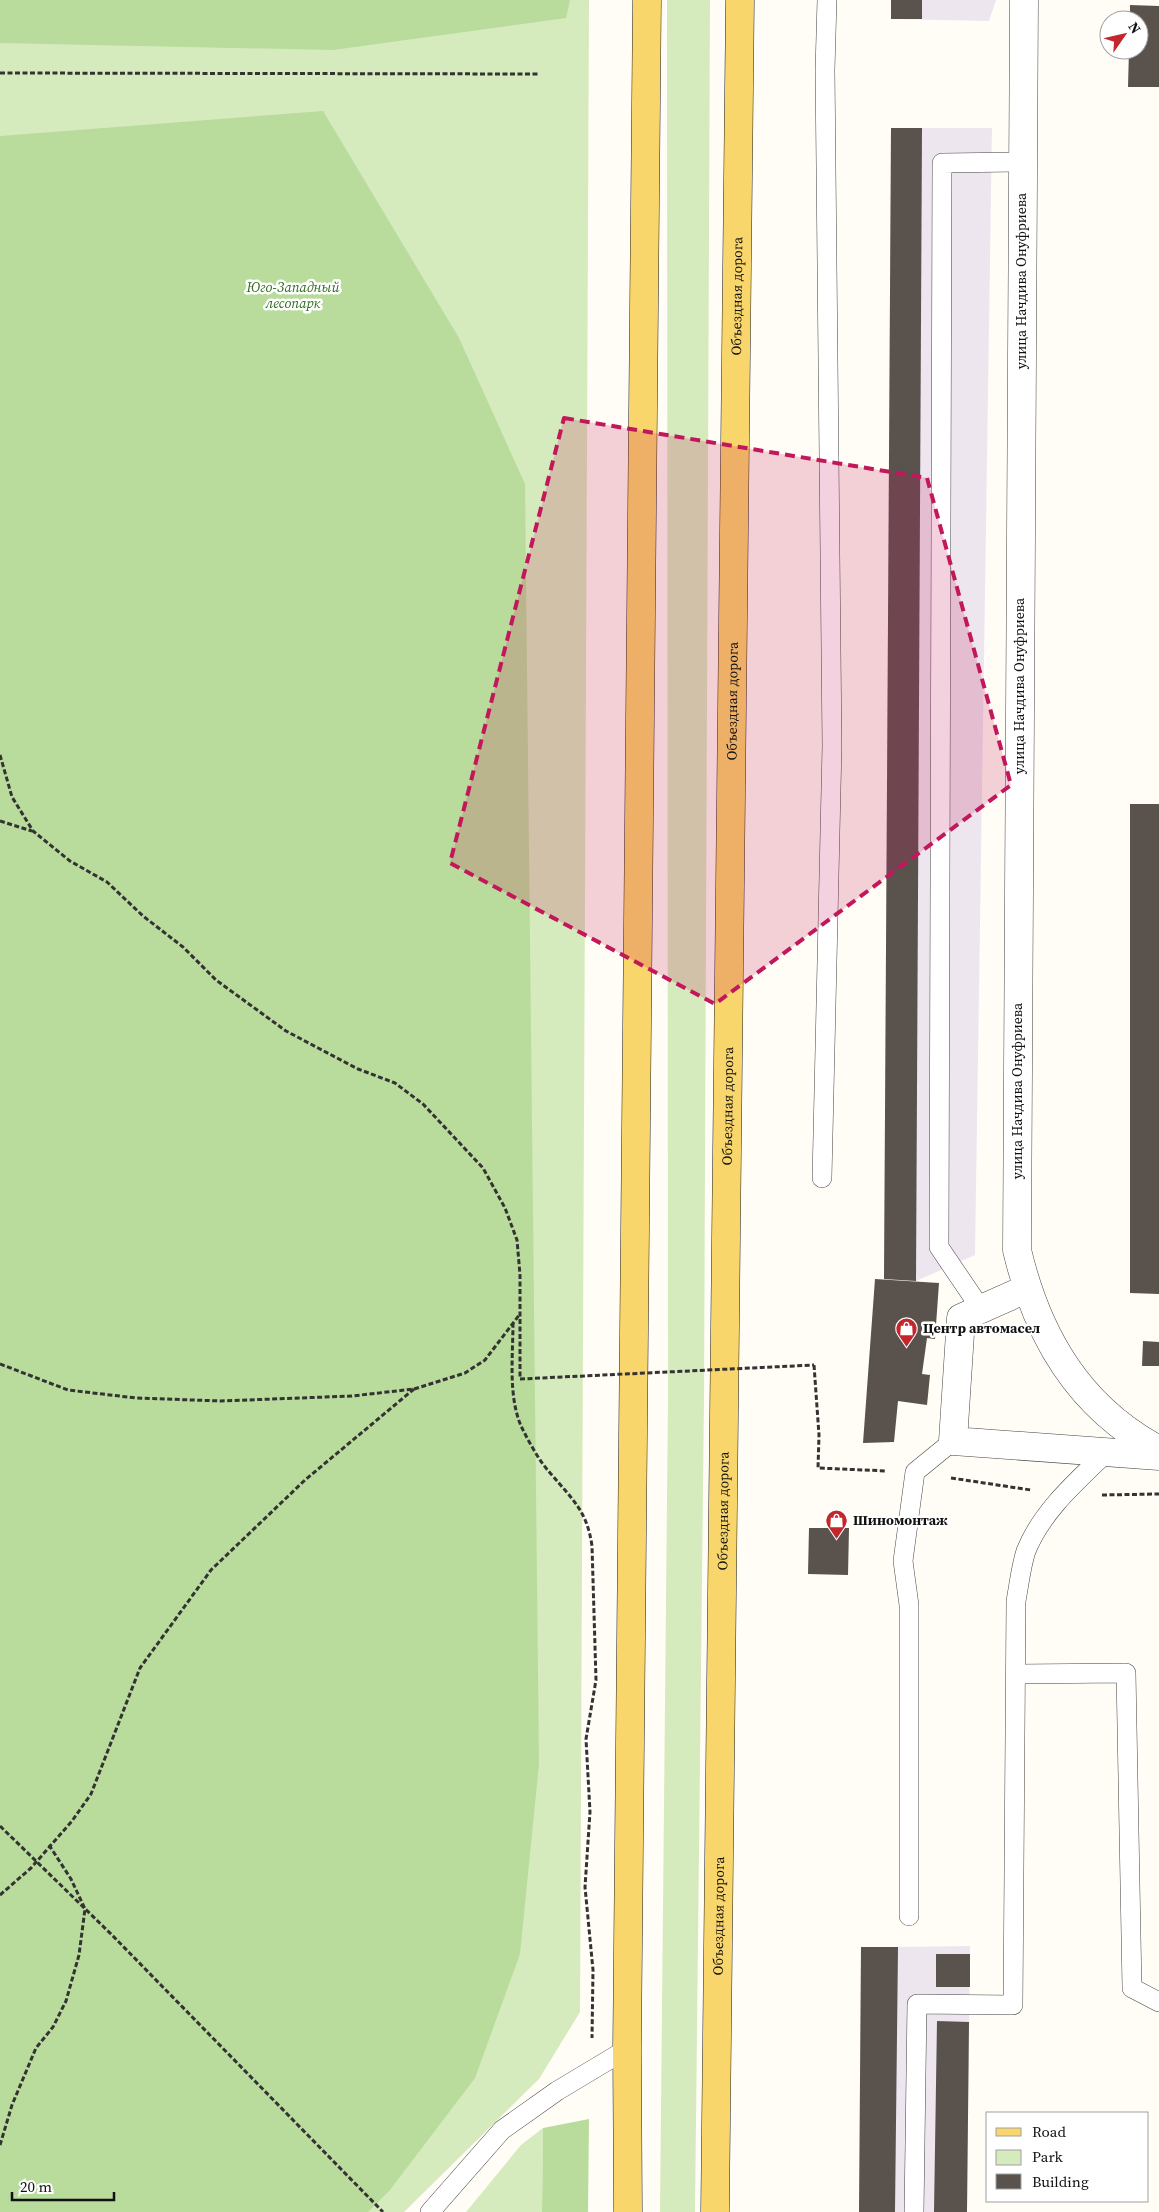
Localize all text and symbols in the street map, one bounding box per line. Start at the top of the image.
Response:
north arrow [1099,10,1149,60]
text: N [1124,18,1146,38]
street label: улица Начдива Онуфриева [1011,192,1031,369]
street label: Объездная дорога [726,236,747,356]
park label: Юго-Западный лесопарк [246,277,339,313]
street label: улица Начдива Онуфриева [1009,597,1029,774]
street label: Объездная дорога [721,641,743,761]
street label: улица Начдива Онуфриева [1007,1002,1027,1179]
street label: Объездная дорога [717,1046,738,1166]
shop icon: Центр автомасел [895,1316,919,1347]
place label: Центр автомасел [923,1318,1040,1338]
street label: Объездная дорога [712,1451,734,1571]
shop icon: Шиномонтаж [825,1508,849,1539]
place label: Шиномонтаж [853,1510,948,1530]
street label: Объездная дорога [708,1856,729,1976]
legend [986,2112,1149,2202]
text: Road [1032,2121,1066,2142]
text: Park [1032,2146,1064,2167]
scale bar [12,2170,115,2202]
text: Building [1032,2171,1089,2192]
text: 20 m [20,2176,52,2197]

